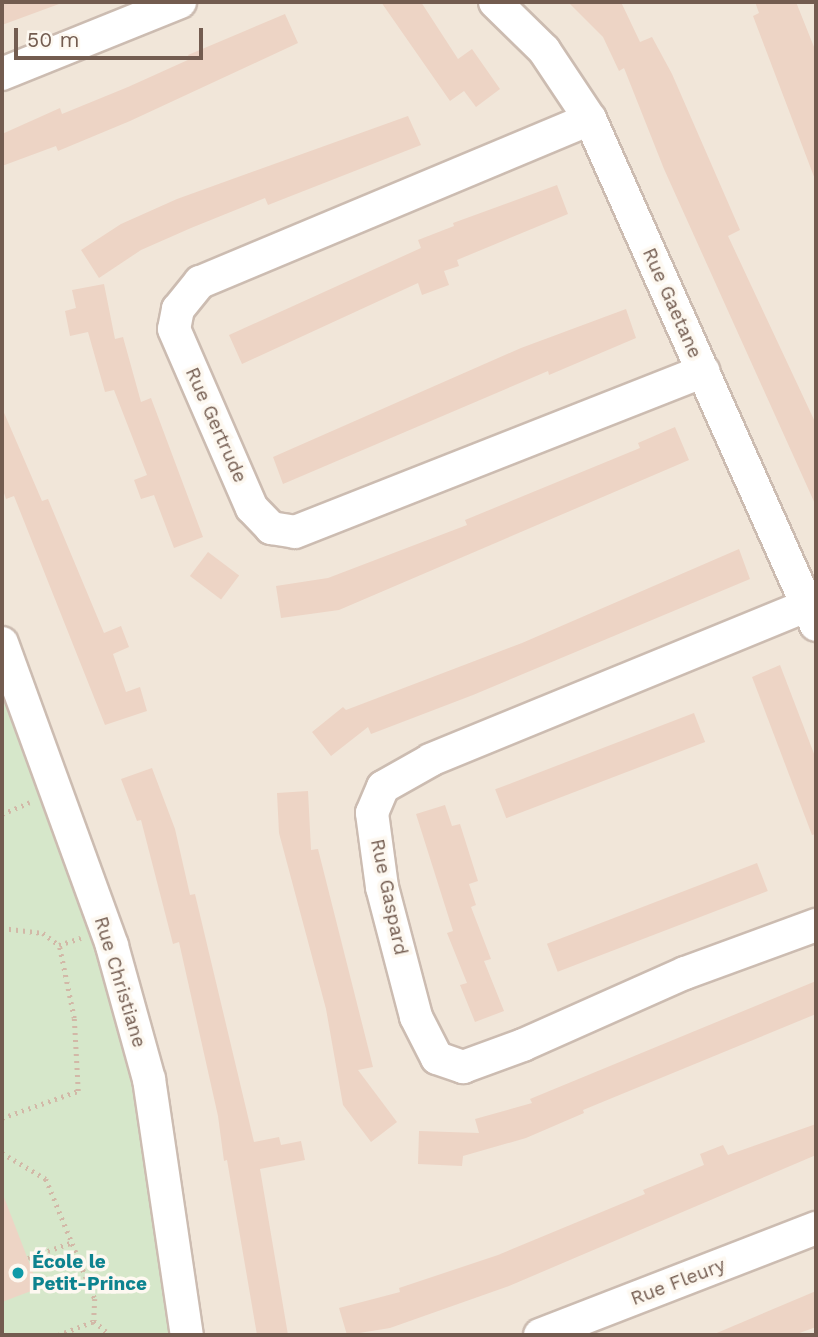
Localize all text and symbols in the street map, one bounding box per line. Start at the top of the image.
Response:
scale bar [18,14,206,58]
text: 50 m [27,27,79,52]
street label: Rue Gaetane [638,244,706,362]
street label: Rue Gertrude [180,364,252,486]
street label: Rue Gaspard [366,837,412,957]
street label: Rue Christiane [89,914,151,1050]
place label: École le Petit-Prince [32,1251,147,1295]
street label: Rue Fleury [628,1254,728,1310]
marker: École le Petit-Prince [10,1265,26,1281]

